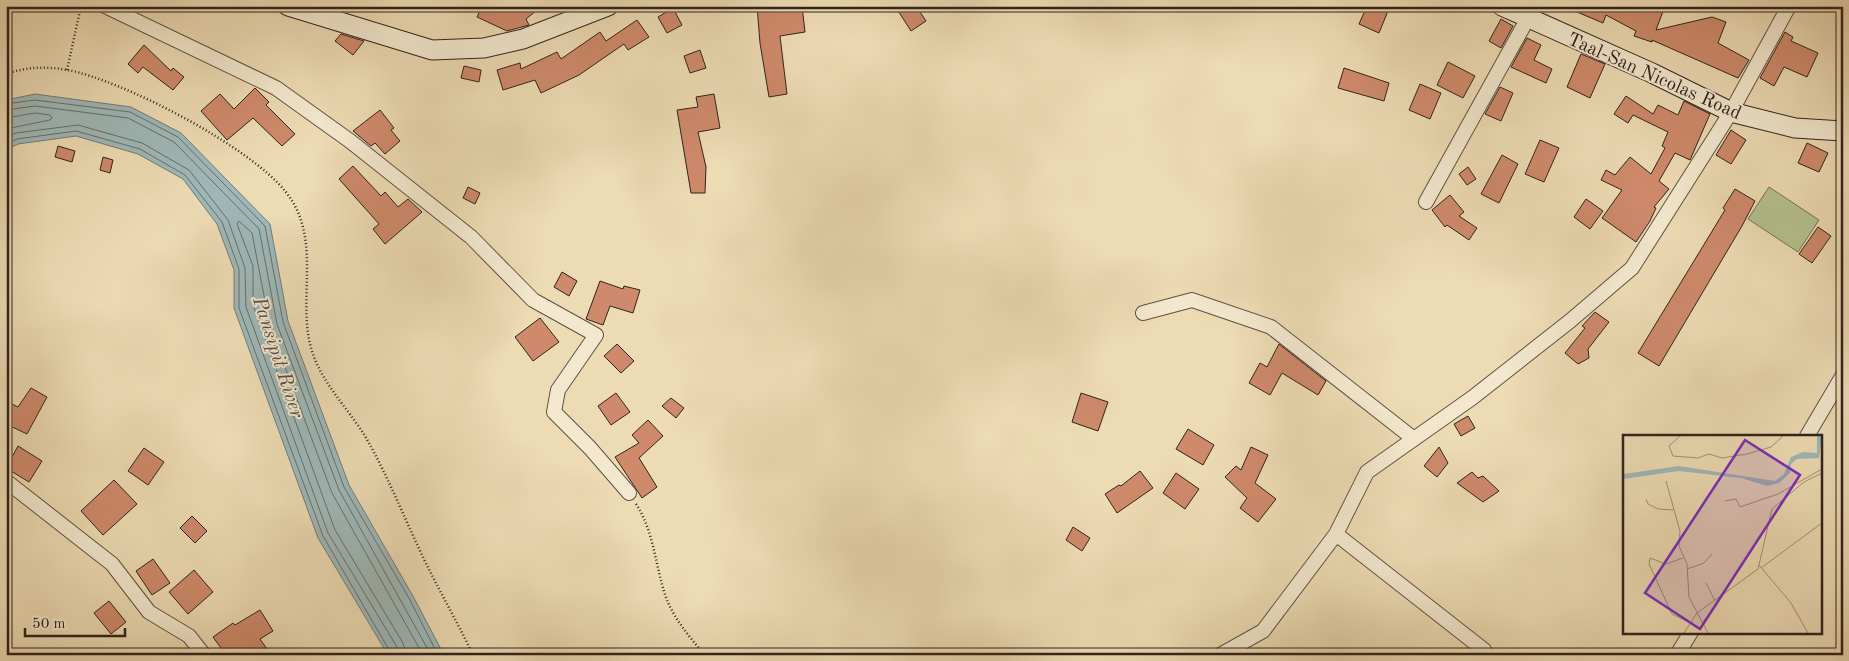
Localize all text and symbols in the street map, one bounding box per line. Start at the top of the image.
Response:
street label: Taal-San Nicolas Road [1564,30,1744,124]
water label: Pansipit River [248,294,306,421]
inset map [1623,435,1822,634]
scale bar [25,606,125,638]
text: 50 m [32,617,66,632]

